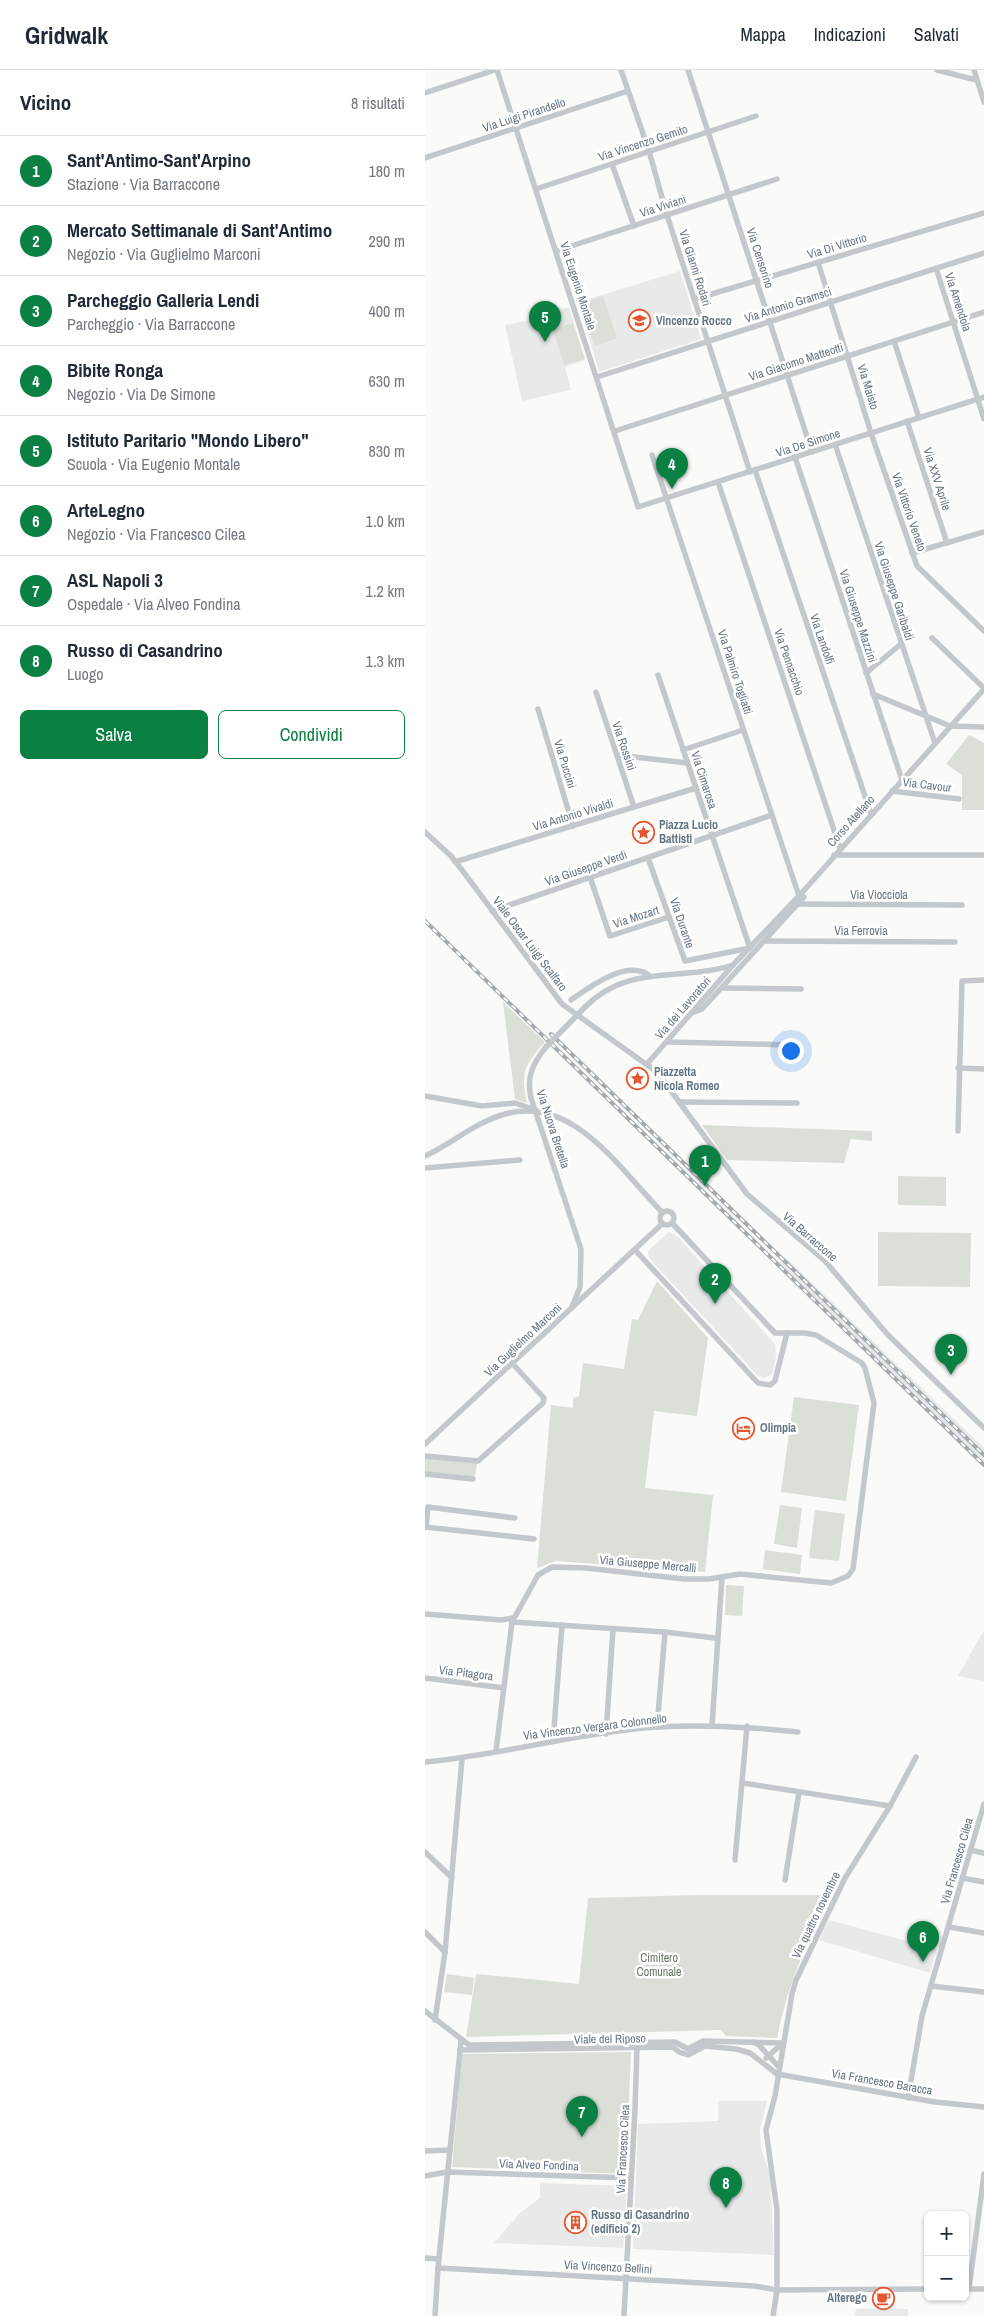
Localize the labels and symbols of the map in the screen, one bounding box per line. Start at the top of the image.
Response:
street label: Via Luigi Pirandello [480,94,568,136]
street label: Via Vincenzo Gemito [596,121,690,165]
street label: Via Viviani [638,191,688,221]
street label: Via Censorino [743,226,777,290]
street label: Via Gianni Rodari [675,228,715,308]
street label: Via Di Vittorio [805,229,869,263]
street label: Via Eugenio Montale [556,240,600,332]
street label: Via Amendola [941,270,975,334]
street label: Via Antonio Gramsci [742,283,834,327]
pin: 5 [529,301,561,342]
school or university icon: Vincenzo Rocco [628,309,652,333]
place label: Vincenzo Rocco [656,313,732,329]
street label: Via Giacomo Matteotti [747,339,845,385]
street label: Via Maisto [853,362,883,412]
street label: Via De Simone [774,425,842,461]
street label: Via XXV Aprile [919,446,955,512]
pin: 4 [656,448,688,489]
street label: Via Vittorio Veneto [888,470,930,554]
street label: Via Giuseppe Garibaldi [870,539,918,643]
street label: Via Giuseppe Mazzini [835,567,881,665]
street label: Via Landolfi [806,612,838,666]
street label: Via Pennacchio [770,627,808,697]
street label: Via Palmiro Togliatti [714,628,756,716]
street label: Via Rossini [608,719,640,773]
street label: Via Puccini [550,738,580,790]
street label: Via Cimarosa [687,749,721,811]
street label: Via Cavour [902,774,953,796]
street label: Corso Atellano [824,792,878,850]
street label: Via Antonio Vivaldi [531,795,615,835]
place label: Piazza Lucio Battisti [659,817,718,847]
place icon: Piazza Lucio Battisti [631,820,655,844]
street label: Via Giuseppe Verdi [543,846,629,890]
street label: Via Viocciola [850,887,908,903]
street label: Viale Oscar Luigi Scalfaro [489,893,571,995]
street label: Via Durante [666,896,698,950]
street label: Via Mozart [611,902,661,932]
street label: Via Ferrovia [834,923,888,939]
street label: Via dei Lavoratori [651,973,715,1043]
your location [778,1038,804,1064]
place label: Piazzetta Nicola Romeo [654,1064,720,1094]
place icon: Piazzetta Nicola Romeo [626,1067,650,1091]
street label: Via Nuova Bretella [533,1088,573,1171]
pin: 1 [689,1145,721,1186]
street label: Via Barraccone [779,1209,841,1265]
pin: 2 [699,1263,731,1304]
street label: Via Guglielmo Marconi [481,1300,565,1380]
pin: 3 [935,1334,967,1375]
hotel icon: Olimpia [732,1416,756,1440]
place label: Olimpia [760,1420,797,1436]
street label: Via Giuseppe Mercalli [599,1552,697,1576]
street label: Via Pitagora [438,1662,495,1684]
street label: Via Vincenzo Vergara Colonnello [522,1710,668,1744]
street label: Via Francesco Cilea [937,1816,977,1906]
street label: Via quattro novembre [788,1869,844,1961]
pin: 6 [907,1921,939,1962]
park label: Cimitero Comunale [637,1950,681,1980]
street label: Viale del Riposo [574,2030,646,2048]
street label: Via Francesco Baracca [830,2065,934,2099]
pin: 7 [566,2096,598,2137]
street label: Via Francesco Cilea [613,2104,633,2194]
street label: Via Alveo Fondina [499,2156,580,2174]
pin: 8 [710,2167,742,2208]
place label: Russo di Casandrino (edificio 2) [591,2207,689,2237]
building icon: Russo di Casandrino (edificio 2) [563,2210,587,2234]
street label: Via Vincenzo Bellini [563,2257,653,2277]
cafe icon: Alterego [871,2286,895,2310]
place label: Alterego [827,2290,867,2306]

